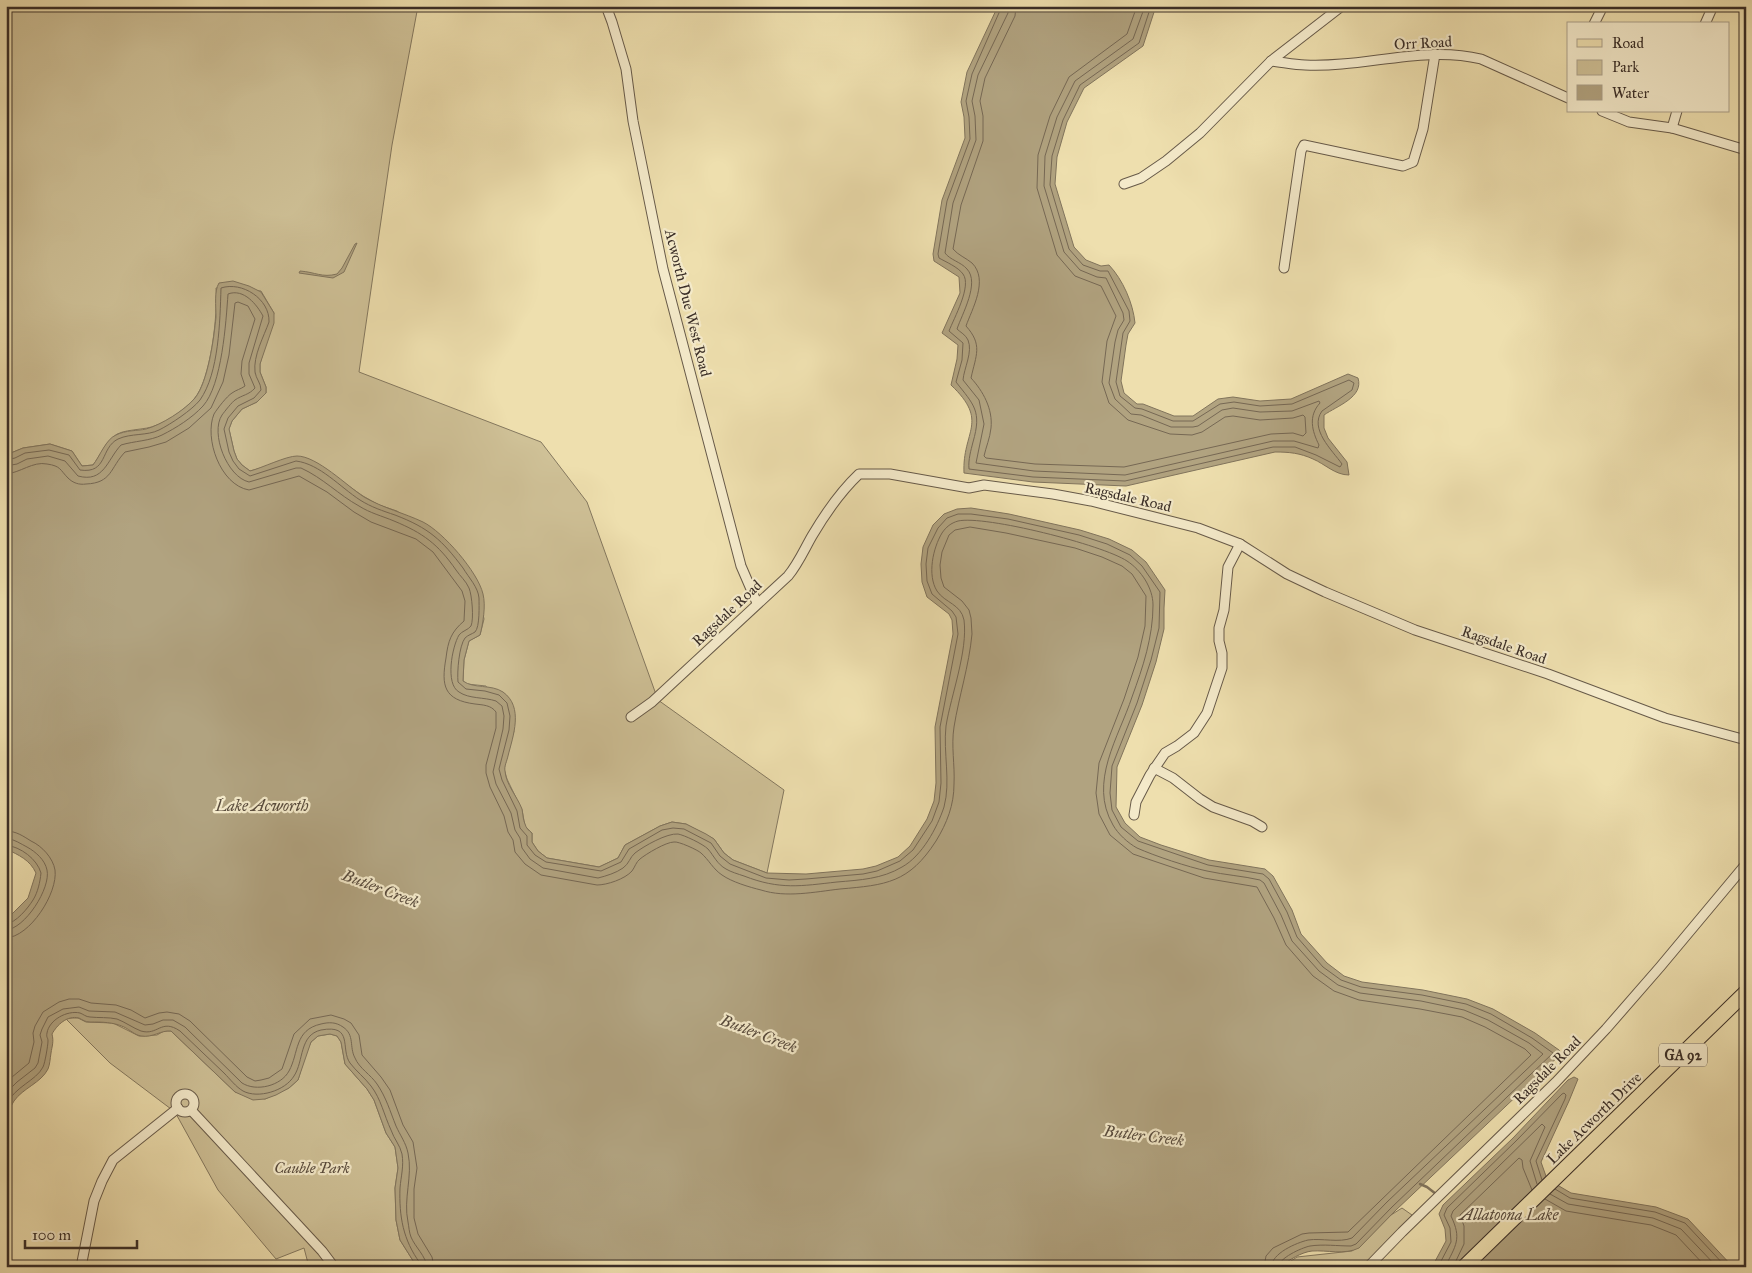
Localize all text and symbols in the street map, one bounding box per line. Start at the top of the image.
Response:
legend [1567,22,1730,112]
street label: Orr Road [1394,32,1453,54]
text: Road [1612,34,1644,52]
text: Park [1612,58,1639,76]
text: Water [1612,84,1649,102]
street label: Acworth Due West Road [661,226,715,379]
street label: Ragsdale Road [1083,478,1174,516]
street label: Ragsdale Road [688,576,766,650]
street label: Ragsdale Road [1459,622,1549,668]
water label: Lake Acworth [214,796,309,815]
water label: Butler Creek [339,865,422,912]
water label: Butler Creek [717,1010,800,1057]
street label: Ragsdale Road [1509,1032,1585,1108]
road number: GA 92 [1659,1044,1707,1066]
street label: Lake Acworth Drive [1543,1068,1645,1168]
water label: Butler Creek [1102,1121,1185,1150]
park label: Cauble Park [274,1159,350,1177]
water label: Allatoona Lake [1458,1205,1559,1224]
scale bar [25,1218,138,1250]
text: 100 m [32,1226,72,1244]

